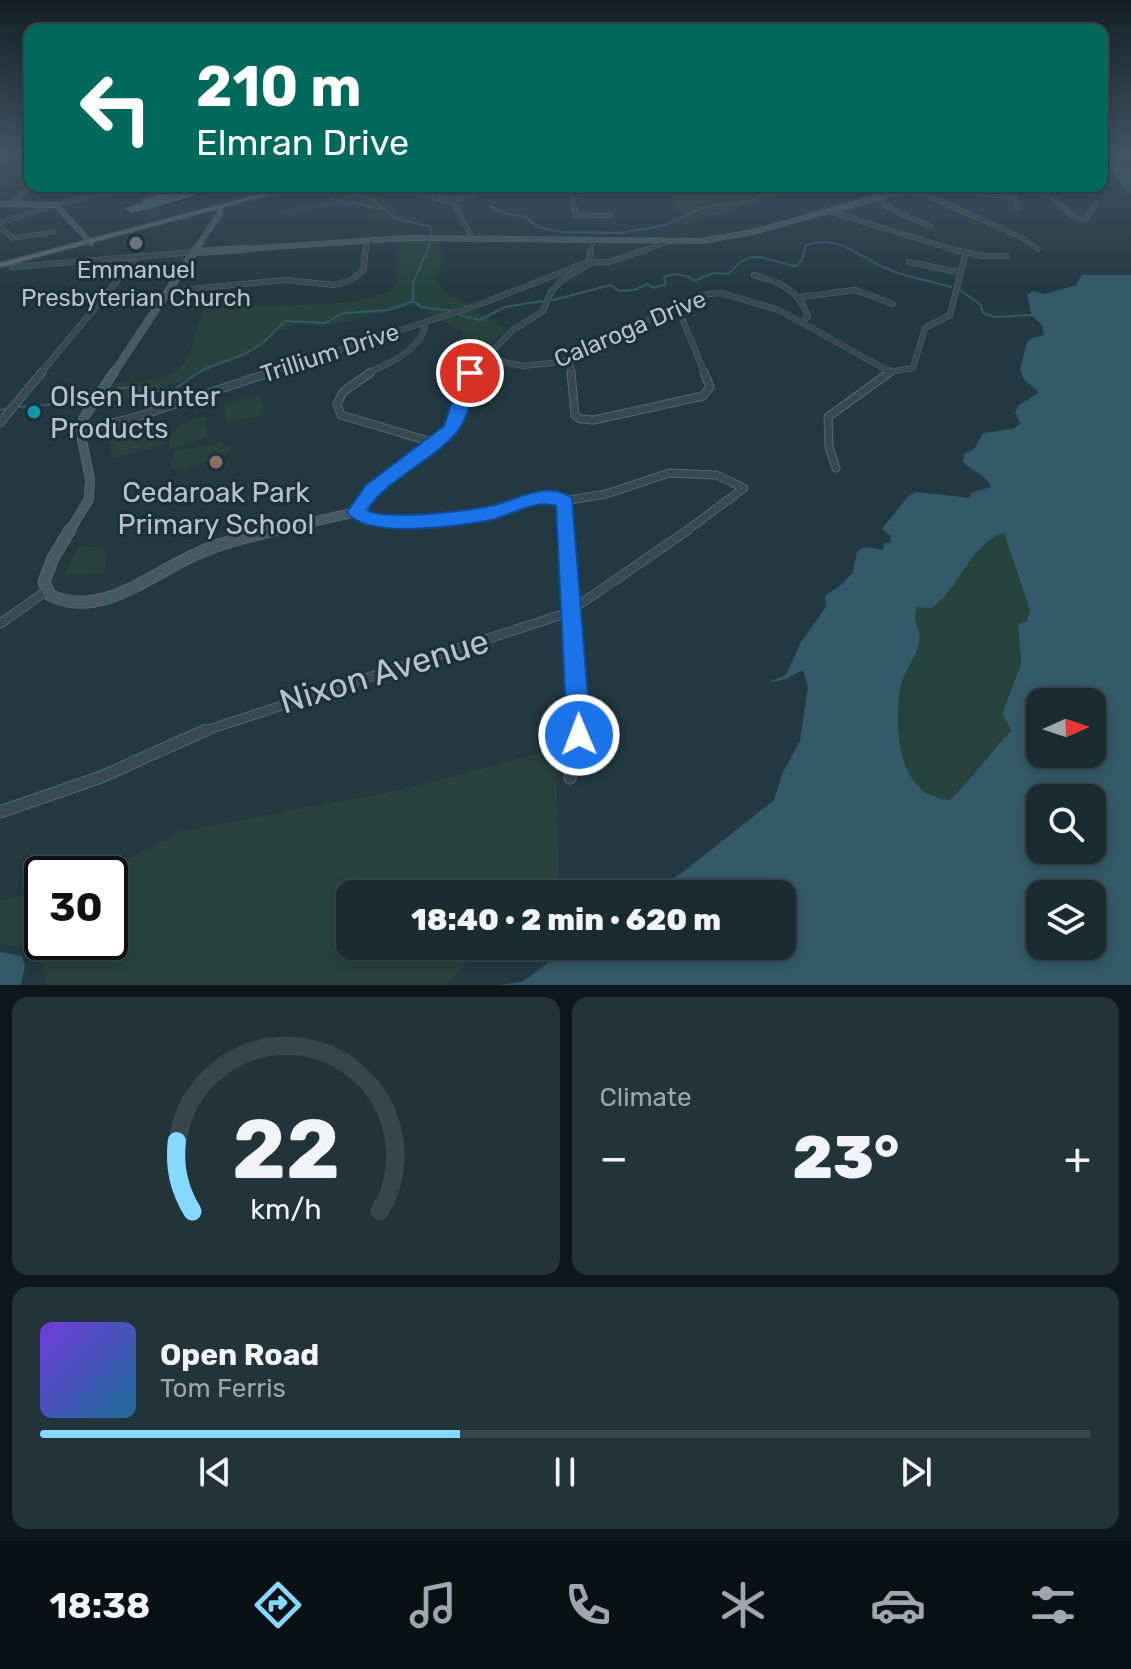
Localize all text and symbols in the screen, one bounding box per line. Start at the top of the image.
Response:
text: 210 m [196,54,362,120]
icon: left [64,56,168,160]
text: Elmran Drive [196,121,409,164]
marker: Emmanuel Presbyterian Church [127,234,145,252]
place label: Emmanuel Presbyterian Church [21,256,251,312]
street label: Calaroga Drive [550,284,710,374]
street label: Trillium Drive [257,317,403,389]
pin [436,339,504,407]
icon: arrive [448,351,492,395]
place label: Olsen Hunter Products [50,380,221,445]
marker: Olsen Hunter Products [25,403,43,421]
marker: Cedaroak Park Primary School [207,453,225,471]
place label: Cedaroak Park Primary School [118,476,314,541]
street label: Nixon Avenue [275,620,494,723]
north arrow [1026,688,1106,768]
map controls [1026,688,1106,960]
position arrow [537,693,621,777]
button: search [1026,784,1106,864]
speed limit sign: 30 [24,856,128,960]
button: layers [1026,880,1106,960]
text: 18:40 · 2 min · 620 m [411,902,721,938]
text: Climate [600,1082,692,1113]
text: 22 [232,1100,340,1199]
text: 23° [792,1122,899,1193]
text: − [600,1132,628,1184]
text: + [1064,1132,1091,1184]
text: km/h [250,1192,321,1226]
text: Open Road [160,1337,319,1373]
text: Tom Ferris [160,1373,286,1404]
icon: previous [193,1450,237,1494]
icon: pause [543,1450,587,1494]
icon: next [894,1450,938,1494]
icon: directions [250,1577,306,1633]
icon: music [405,1577,461,1633]
icon: phone [560,1577,616,1633]
icon: climate [715,1577,771,1633]
icon: car [870,1577,926,1633]
icon: filters [1025,1577,1081,1633]
text: 18:38 [50,1584,150,1627]

